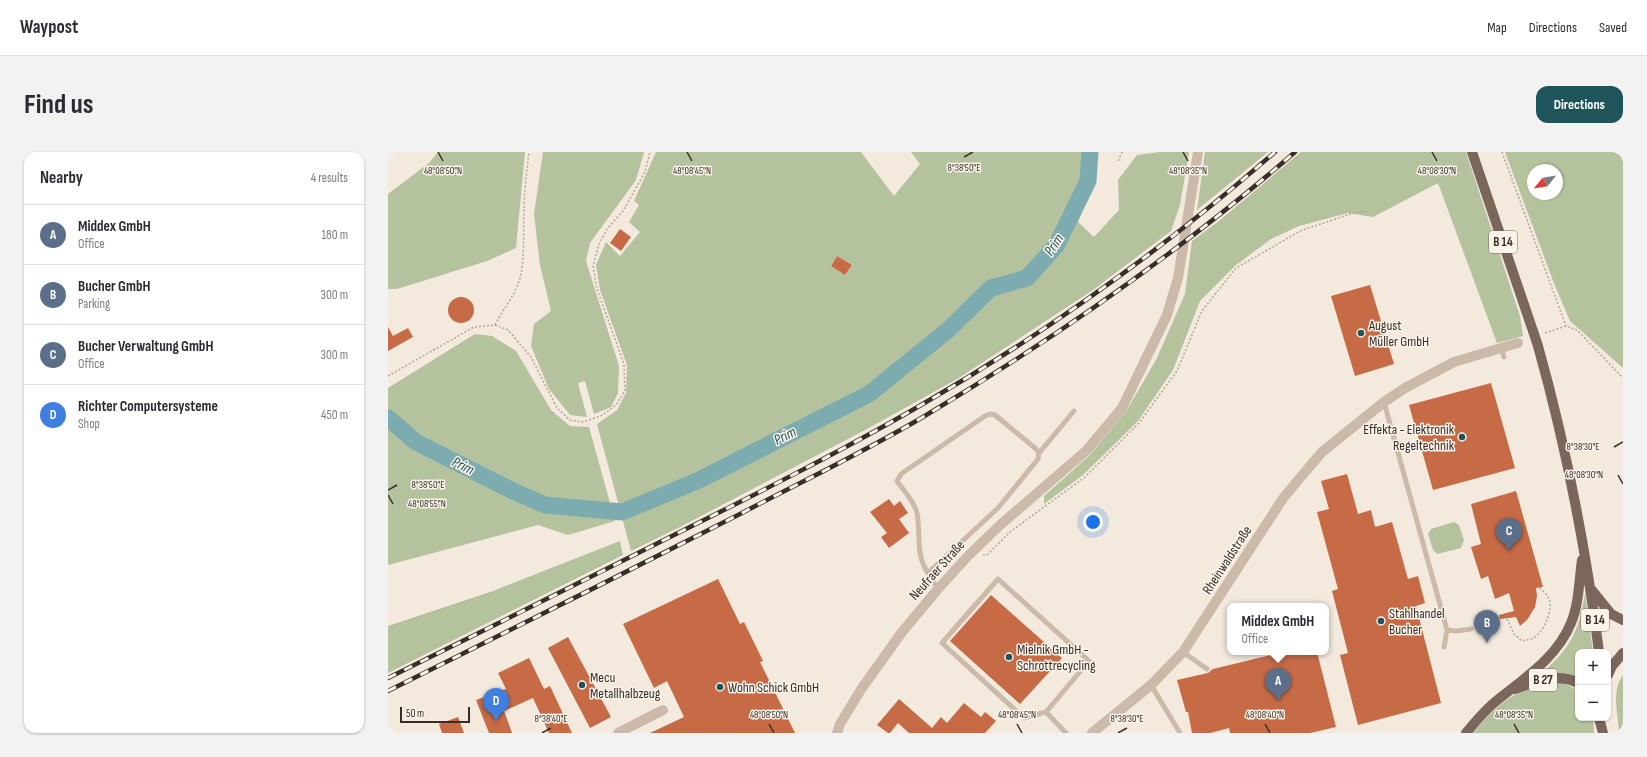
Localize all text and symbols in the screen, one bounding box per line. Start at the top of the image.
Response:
text: Waypost [20,16,78,39]
text: Map [1487,19,1507,36]
text: Directions [1529,19,1577,36]
text: Saved [1599,19,1627,36]
button: Directions [1536,86,1623,123]
text: Find us [24,88,93,121]
text: 8°38'50"E [948,162,980,174]
north arrow [1527,164,1563,200]
text: 48°08'50"N [424,165,462,177]
text: 48°08'45"N [673,165,711,177]
text: 48°08'35"N [1169,165,1207,177]
text: 48°08'30"N [1418,165,1456,177]
text: Nearby [40,168,83,188]
text: 4 results [311,170,348,186]
text: Middex GmbH [78,217,151,236]
text: A [50,227,56,243]
text: 180 m [322,227,348,243]
water label: Prim [1040,230,1069,260]
road number: B 14 [1489,231,1517,253]
text: Office [78,236,105,252]
text: Bucher GmbH [78,277,150,296]
text: B [50,287,56,303]
text: 300 m [321,287,348,303]
text: Parking [78,296,110,312]
place label: August Müller GmbH [1368,317,1429,350]
marker: August Müller GmbH [1356,328,1366,338]
text: Bucher Verwaltung GmbH [78,337,213,356]
text: C [50,347,56,363]
text: 300 m [321,347,348,363]
text: Office [78,356,105,372]
text: Richter Computersysteme [78,397,218,416]
text: D [50,407,56,423]
text: 450 m [321,407,348,423]
text: Shop [78,416,100,432]
place label: Effekta - Elektronik Regeltechnik [1363,421,1455,454]
water label: Prim [771,422,800,450]
marker: Effekta - Elektronik Regeltechnik [1457,432,1467,442]
text: 8°38'30"E [1567,441,1599,453]
water label: Prim [449,452,478,480]
text: 48°08'30"N [1565,469,1603,481]
text: 8°38'50"E [412,479,444,491]
text: 48°08'55"N [408,498,446,510]
your location [1083,512,1103,532]
pin: C [1496,518,1522,551]
street label: Rheinwaldstraße [1199,523,1255,597]
street label: Neufraer Straße [906,537,968,603]
popup [1227,603,1329,655]
place label: Stahlhandel Bucher [1389,605,1445,638]
road number: B 14 [1581,609,1609,631]
pin: B [1474,610,1500,643]
text: Middex GmbH [1242,612,1314,631]
marker: Stahlhandel Bucher [1376,616,1386,626]
text: Office [1242,631,1268,647]
place label: Mielnik GmbH - Schrottrecycling [1017,641,1096,674]
map controls [1575,649,1611,721]
button: + [1575,649,1611,685]
marker: Mielnik GmbH - Schrottrecycling [1004,652,1014,662]
pin: A [1265,668,1291,701]
place label: Mecu Metallhalbzeug [590,669,661,702]
road number: B 27 [1529,669,1557,691]
place label: Wohn Schick GmbH [728,679,819,696]
marker: Mecu Metallhalbzeug [577,680,587,690]
marker: Wohn Schick GmbH [715,682,725,692]
button: − [1575,685,1611,721]
pin: D [483,688,509,721]
scale bar [400,705,470,724]
text: 50 m [406,707,424,720]
text: 48°08'50"N [750,709,788,721]
text: 48°08'45"N [998,709,1036,721]
text: 48°08'40"N [1246,709,1284,721]
text: 48°08'35"N [1495,709,1533,721]
text: 8°38'40"E [535,713,567,725]
text: 8°38'30"E [1111,713,1143,725]

